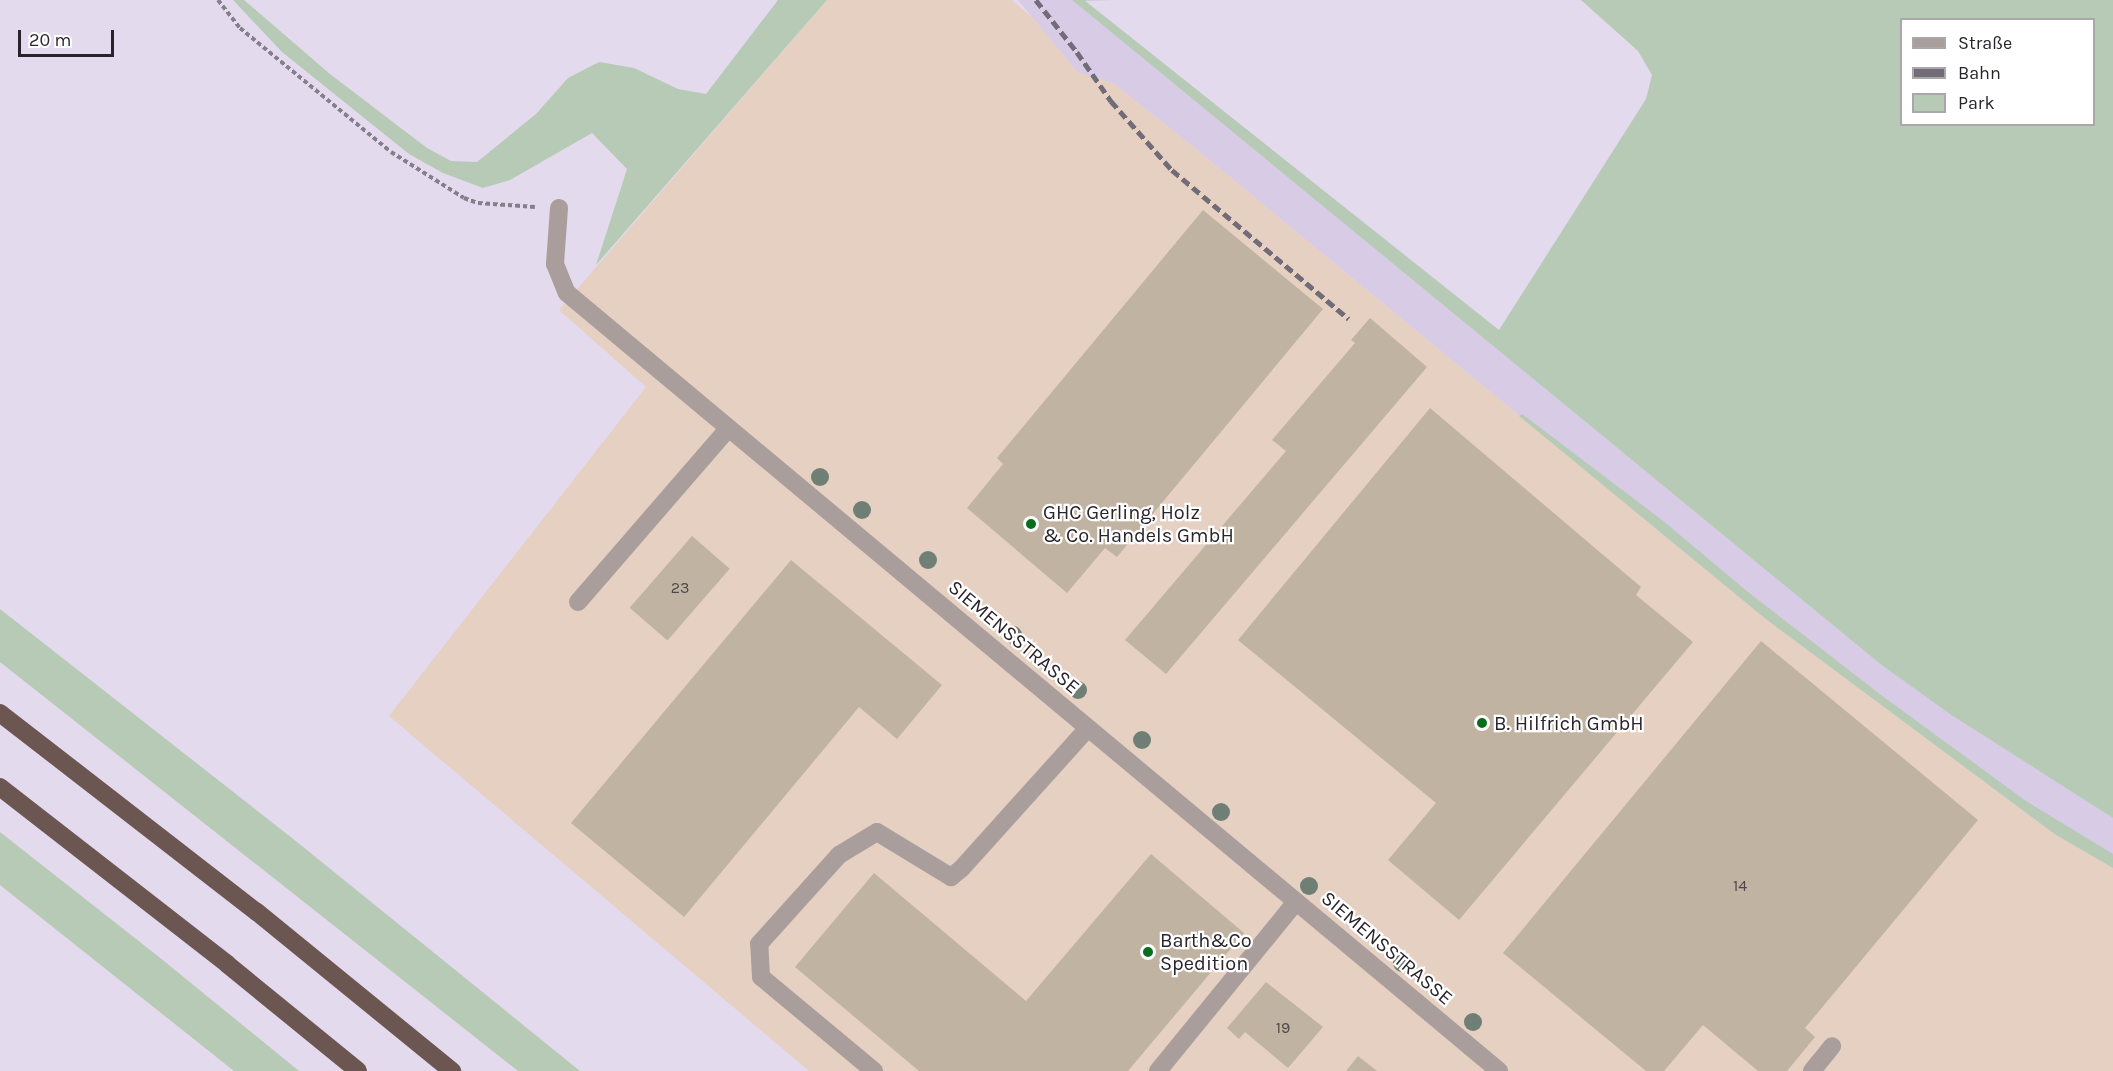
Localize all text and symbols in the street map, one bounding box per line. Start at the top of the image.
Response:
scale bar [21,18,117,56]
legend [1900,18,2095,126]
text: 20 m [29,29,71,51]
text: Straße [1958,32,2012,54]
text: Bahn [1958,62,2001,84]
text: Park [1958,92,1995,114]
place label: GHC Gerling, Holz & Co. Handels GmbH [1043,500,1234,547]
marker: GHC Gerling, Holz & Co. Handels GmbH [1024,517,1038,531]
street label: SIEMENSSTRASSE [943,575,1085,699]
house number: 23 [671,578,689,598]
place label: B. Hilfrich GmbH [1494,711,1644,735]
marker: B. Hilfrich GmbH [1475,716,1489,730]
house number: 14 [1733,876,1747,896]
street label: SIEMENSSTRASSE [1316,886,1458,1010]
place label: Barth&Co Spedition [1160,928,1252,975]
marker: Barth&Co Spedition [1141,945,1155,959]
house number: 19 [1276,1018,1290,1038]

